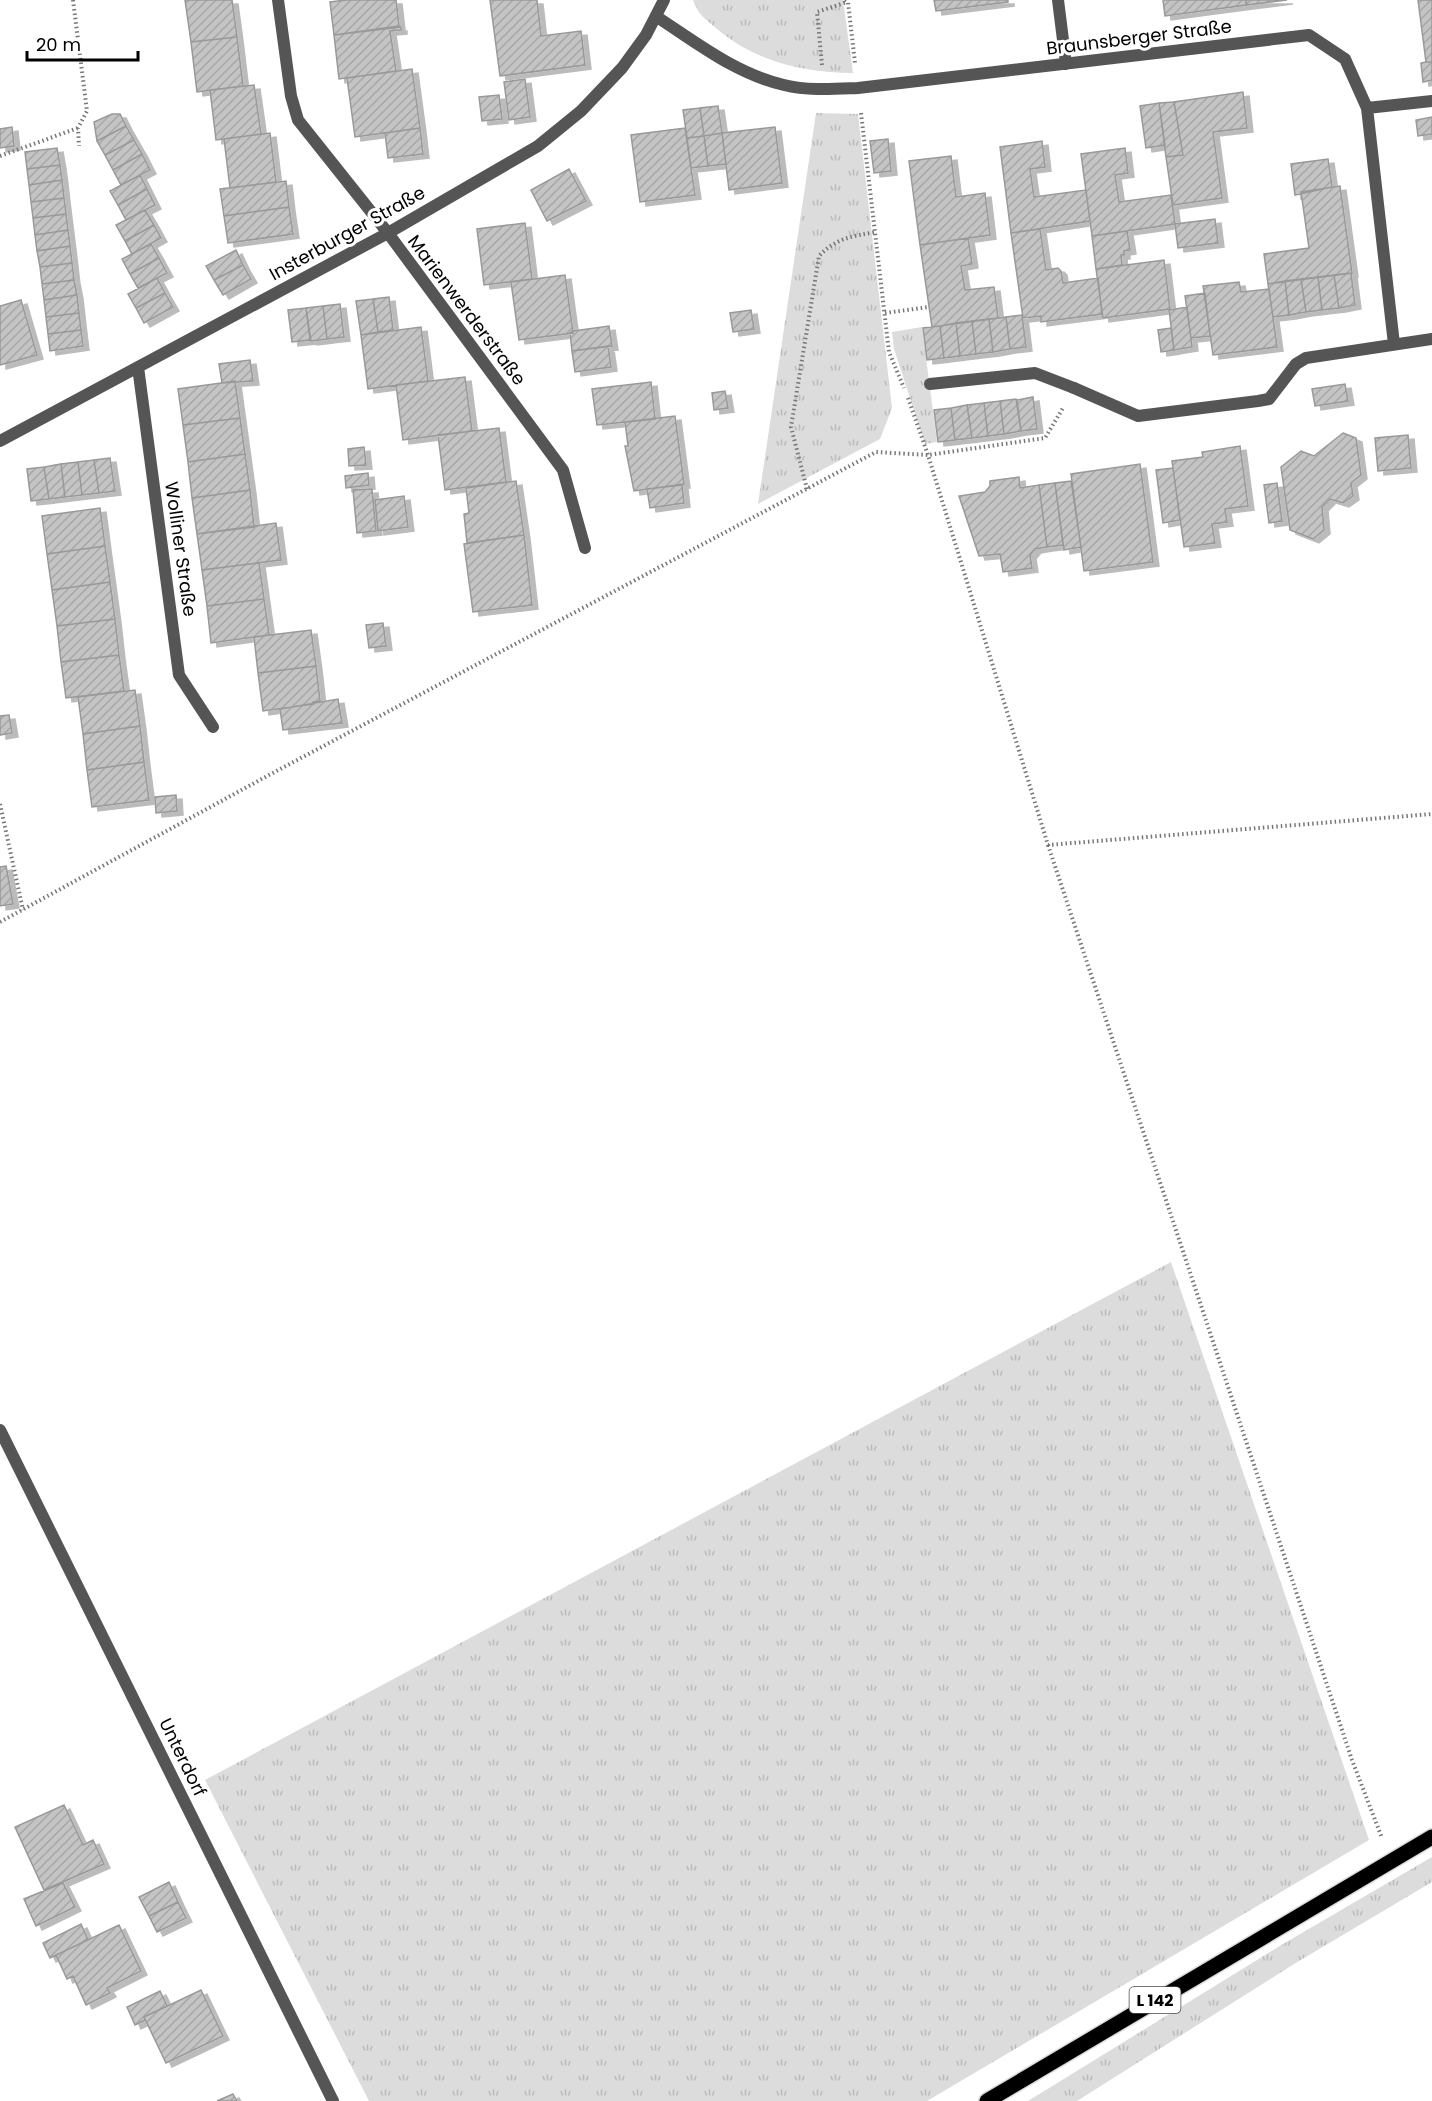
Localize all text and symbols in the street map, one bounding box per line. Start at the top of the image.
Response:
street label: Braunsberger Straße [1045,13,1233,61]
scale bar [27,24,138,62]
text: 20 m [36,32,81,57]
street label: Insterburger Straße [265,180,429,286]
street label: Marienwerderstraße [402,230,532,390]
street label: Wolliner Straße [159,480,203,618]
street label: Unterdorf [153,1714,213,1800]
road number: L 142 [1130,1987,1180,2013]

